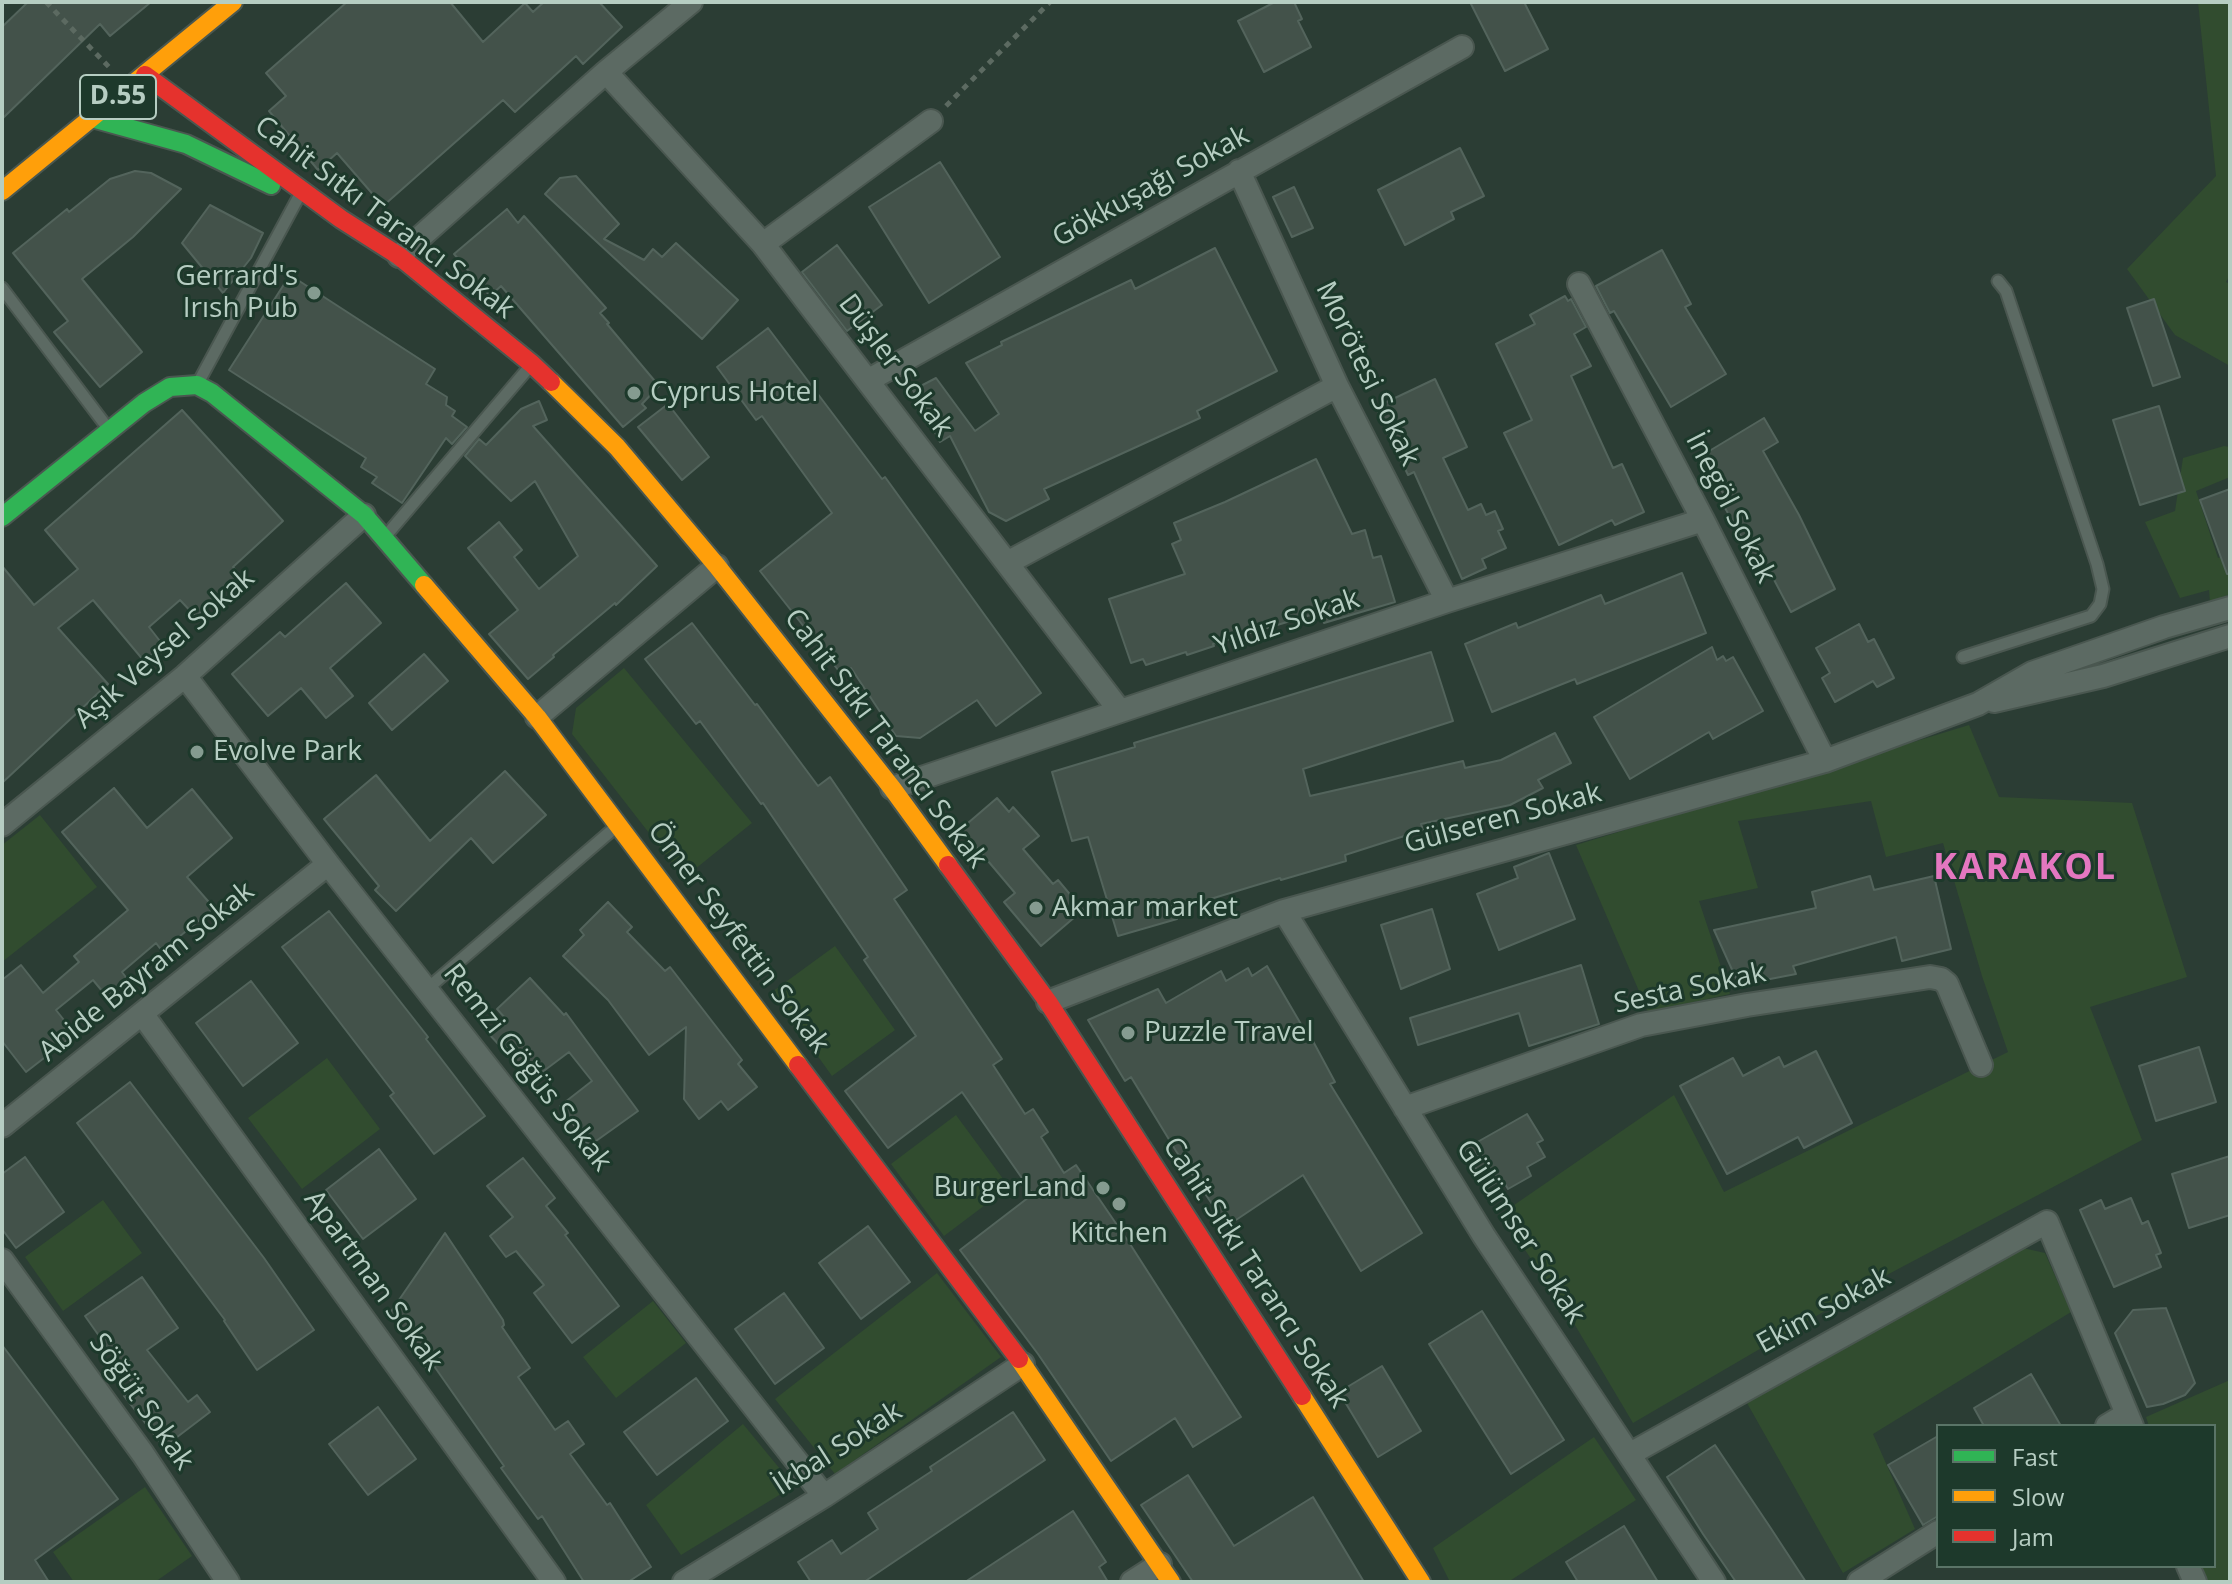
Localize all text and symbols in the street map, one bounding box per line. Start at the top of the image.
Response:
road number: D.55 [80,75,156,119]
street label: Cahit Sıtkı Tarancı Sokak [248,109,520,327]
street label: Gökkuşağı Sokak [1047,119,1255,255]
place label: Gerrard's Irısh Pub [175,260,298,326]
street label: Morötesi Sokak [1308,276,1426,472]
marker: Gerrard's Irısh Pub [305,284,323,302]
street label: Düşler Sokak [831,288,959,444]
place label: Cyprus Hotel [650,376,818,410]
marker: Cyprus Hotel [625,384,643,402]
street label: İnegöl Sokak [1678,427,1782,589]
street label: Aşık Veysel Sokak [68,562,262,736]
street label: Yıldız Sokak [1210,582,1364,664]
street label: Cahit Sıtkı Tarancı Sokak [776,603,994,875]
place label: Evolve Park [213,735,362,769]
marker: Evolve Park [188,743,206,761]
street label: Gülseren Sokak [1401,777,1605,861]
street label: Ömer Seyfettin Sokak [640,816,836,1060]
district label: KARAKOL [1933,847,2117,891]
street label: Abide Bayram Sokak [33,875,261,1069]
place label: Akmar market [1052,891,1238,925]
marker: Akmar market [1027,899,1045,917]
street label: Sesta Sokak [1611,957,1769,1021]
street label: Remzi Göğüs Sokak [436,958,618,1178]
place label: Puzzle Travel [1144,1016,1314,1050]
marker: Puzzle Travel [1119,1024,1137,1042]
street label: Cahit Sıtkı Tarancı Sokak [1155,1131,1355,1415]
street label: Gülümser Sokak [1448,1134,1592,1330]
place label: BurgerLand [933,1171,1087,1205]
marker: BurgerLand [1094,1179,1112,1197]
street label: Apartman Sokak [296,1184,450,1378]
marker: Kitchen [1110,1195,1128,1213]
place label: Kitchen [1070,1217,1168,1251]
street label: Ekim Sokak [1751,1261,1897,1361]
street label: Söğüt Sokak [82,1327,200,1477]
street label: İkbal Sokak [767,1395,909,1503]
legend [1936,1424,2216,1568]
text: Fast [2012,1440,2058,1473]
text: Slow [2012,1480,2064,1513]
text: Jam [2012,1520,2054,1553]

